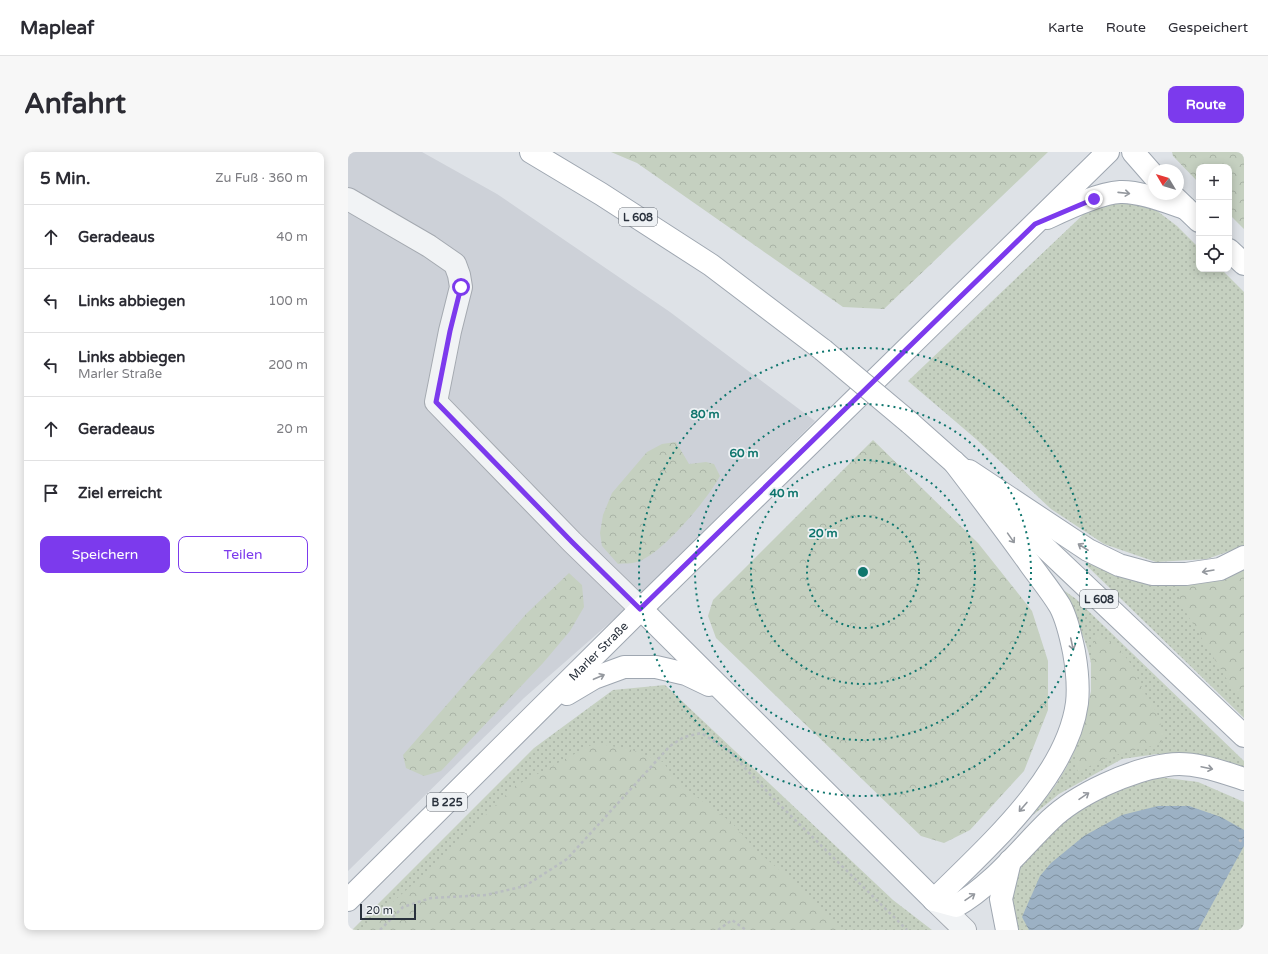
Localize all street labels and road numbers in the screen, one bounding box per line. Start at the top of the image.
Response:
road number: L 608 [619,208,657,226]
road number: L 608 [1080,590,1118,608]
street label: Marler Straße [566,619,631,684]
road number: B 225 [427,793,467,811]

